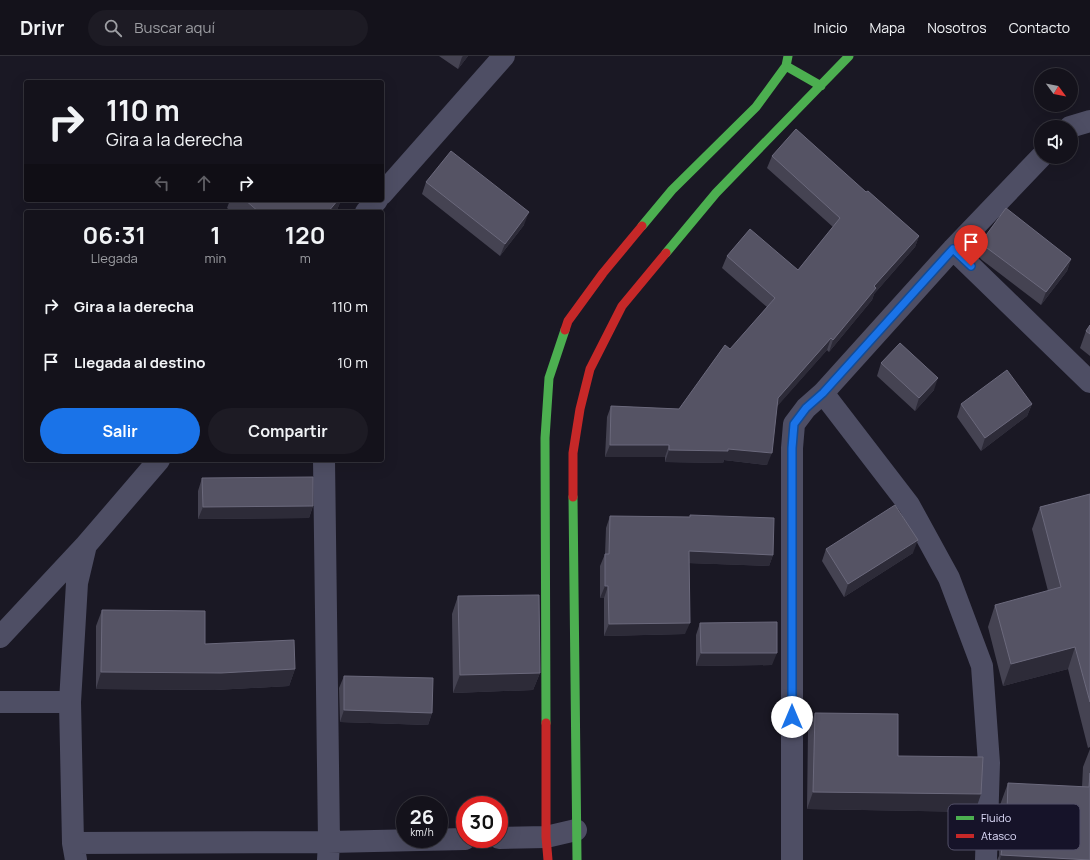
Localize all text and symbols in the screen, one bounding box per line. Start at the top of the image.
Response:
search box [88,10,368,46]
text: Drivr [20,15,64,41]
icon: search [102,17,124,39]
text: Buscar aquí [134,17,215,38]
text: Inicio [814,18,848,37]
text: Mapa [870,18,905,37]
text: Nosotros [927,18,987,37]
text: Contacto [1009,18,1070,37]
north arrow [1034,68,1078,112]
map controls [1034,68,1078,164]
text: 110 m [106,91,180,129]
icon: right [40,96,92,148]
button: sound [1034,120,1078,164]
text: Gira a la derecha [106,127,243,151]
icon: left [151,172,173,194]
icon: ahead [193,172,215,194]
icon: right [235,172,257,194]
text: 06:31 [83,218,146,251]
text: 1 [210,218,221,251]
text: 120 [285,218,325,251]
pin [954,225,988,266]
icon: arrive [960,231,982,253]
text: Llegada [91,249,138,267]
text: min [205,249,226,267]
text: m [300,249,311,267]
icon: right [40,295,62,317]
text: Gira a la derecha [74,296,194,317]
text: 110 m [331,296,368,317]
icon: arrive [40,351,62,373]
text: Llegada al destino [74,352,206,373]
text: 10 m [337,352,368,373]
button: Salir [40,408,200,454]
button: Compartir [208,408,368,454]
position arrow [771,696,813,738]
speed limit sign: 30 [456,796,508,848]
text: 26 [410,803,434,830]
legend [948,804,1080,850]
text: Fluido [981,810,1012,825]
text: km/h [410,825,434,839]
text: Atasco [981,828,1017,843]

